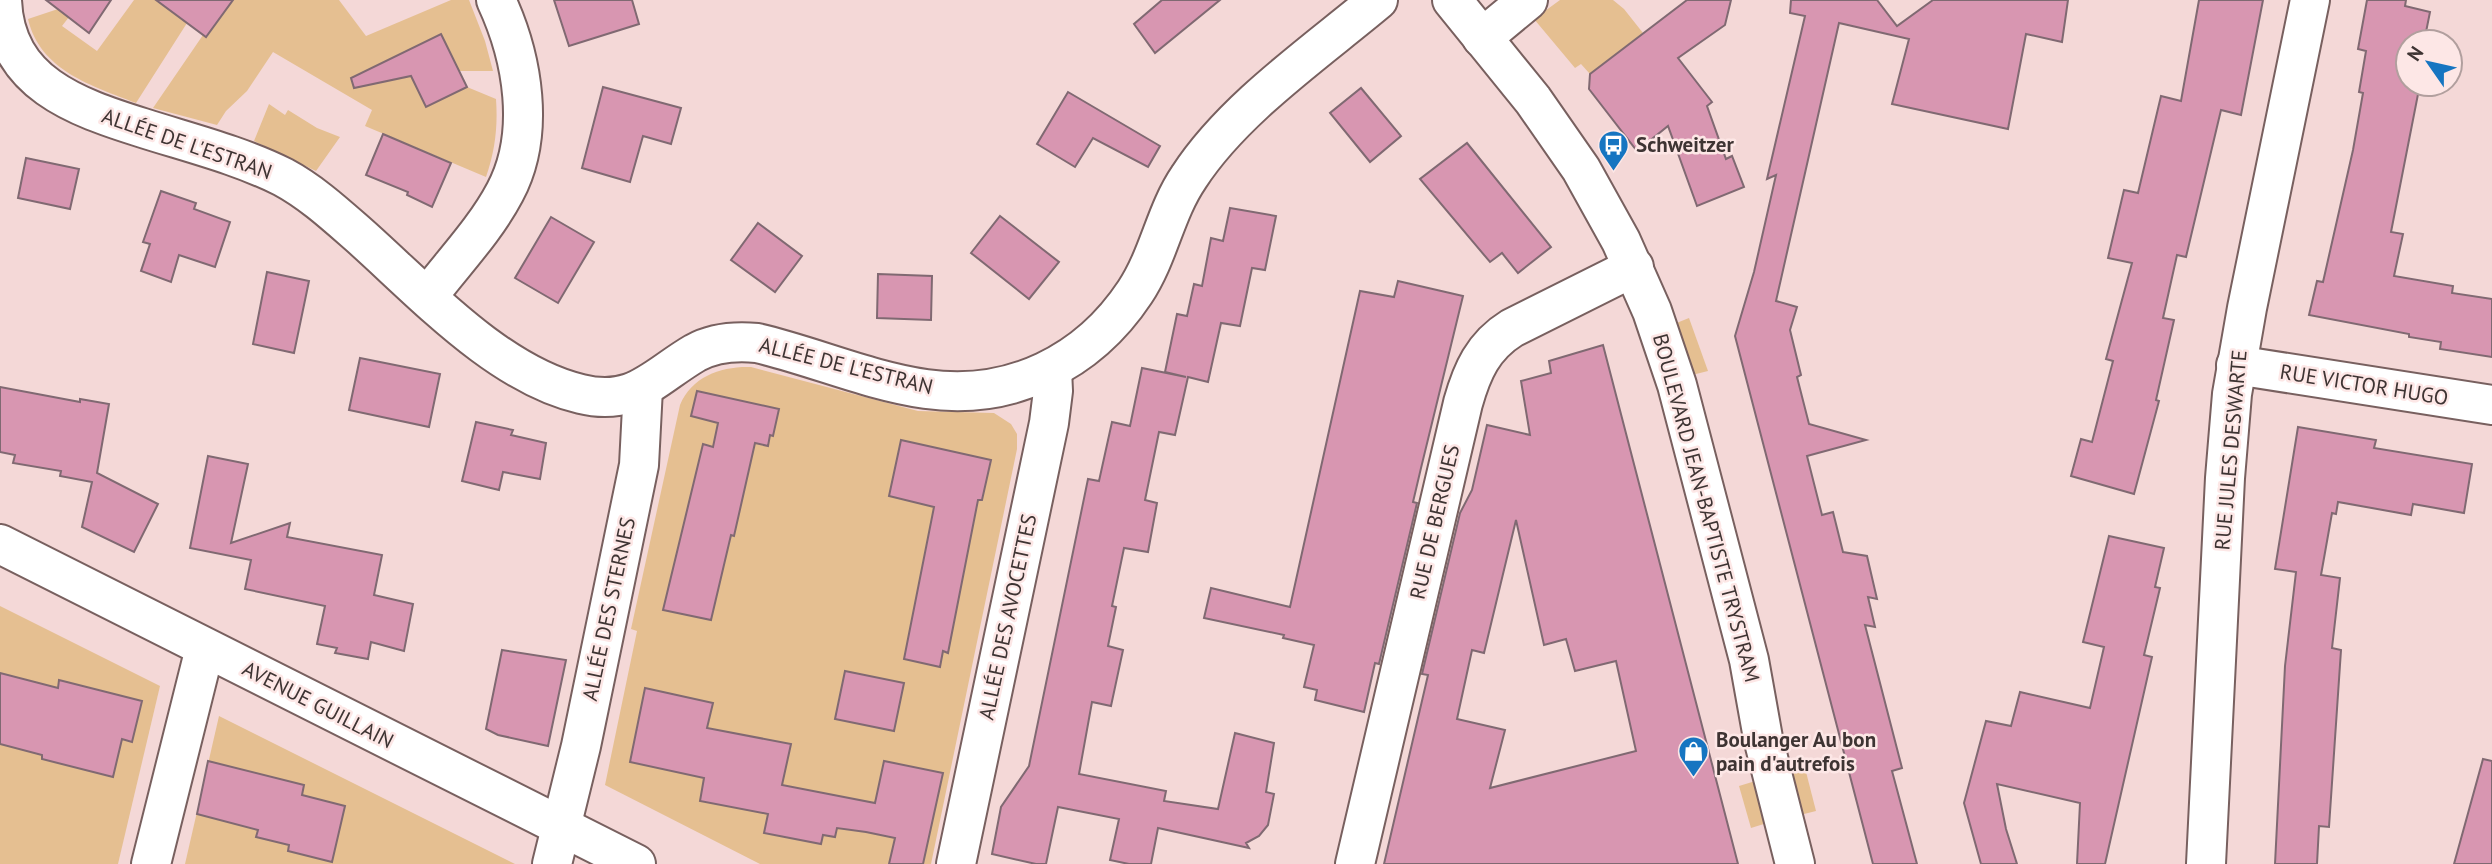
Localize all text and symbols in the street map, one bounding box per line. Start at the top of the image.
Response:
north arrow [2394,28,2464,98]
text: N [2401,42,2428,65]
street label: ALLÉE DE L'ESTRAN [99,102,276,185]
bus stop icon: Schweitzer [1596,128,1630,172]
place label: Schweitzer [1636,131,1734,158]
street label: ALLÉE DE L'ESTRAN [757,331,936,400]
street label: BOULEVARD JEAN-BAPTISTE TRYSTRAM [1647,331,1766,685]
street label: RUE JULES DESWARTE [2208,349,2253,551]
street label: RUE VICTOR HUGO [2278,358,2450,411]
street label: RUE DE BERGUES [1404,442,1465,602]
street label: ALLÉE DES AVOCETTES [973,512,1043,722]
street label: ALLÉE DES STERNES [576,515,641,703]
street label: AVENUE GUILLAIN [238,655,398,754]
place label: Boulanger Au bon pain d'autrefois [1716,726,1876,777]
shop icon: Boulanger Au bon pain d'autrefois [1676,735,1710,779]

